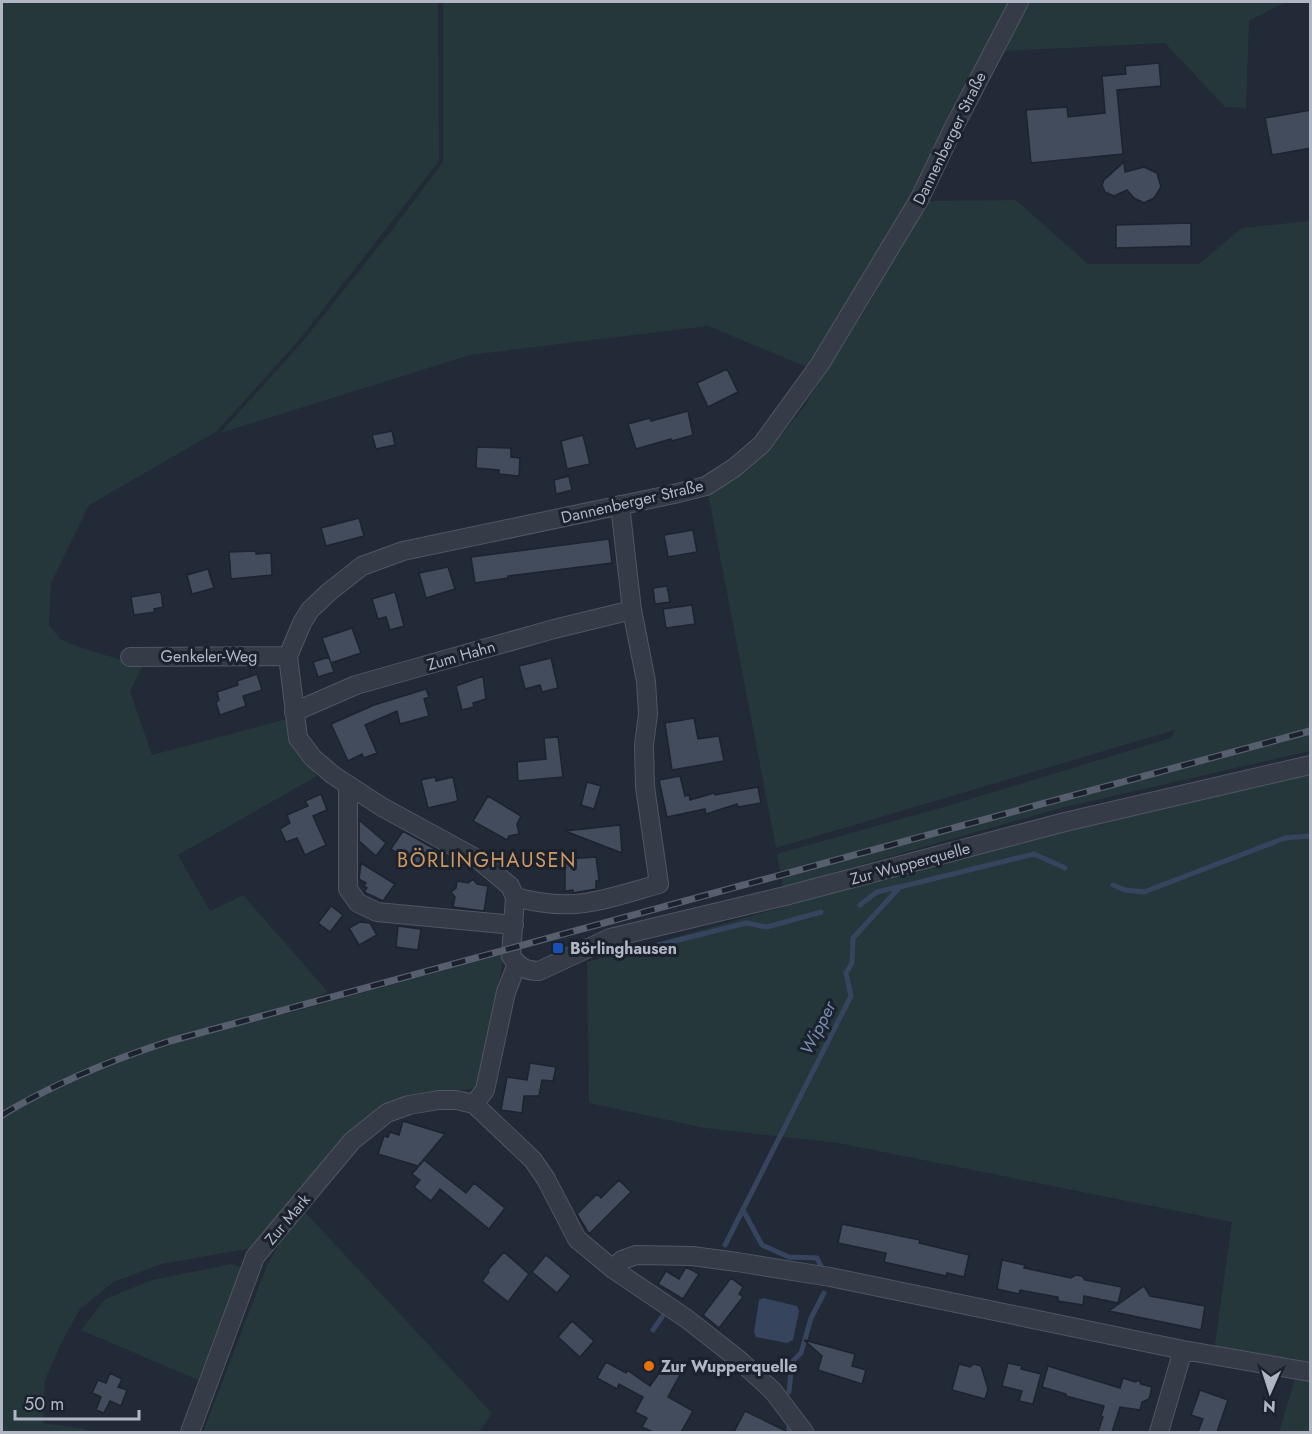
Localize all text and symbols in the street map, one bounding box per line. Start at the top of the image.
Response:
street label: Dannenberger Straße [907,68,992,209]
street label: Dannenberger Straße [559,474,706,529]
street label: Zum Hahn [424,635,498,676]
street label: Genkeler-Weg [161,645,257,668]
street label: Zur Wupperquelle [848,836,973,891]
district label: BÖRLINGHAUSEN [397,846,577,875]
place label: Börlinghausen [570,937,677,960]
marker: Börlinghausen [551,941,565,955]
water label: Wipper [794,996,843,1059]
street label: Zur Mark [259,1188,316,1250]
place label: Zur Wupperquelle [661,1355,797,1378]
marker: Zur Wupperquelle [642,1359,656,1373]
north arrow [1240,1362,1300,1422]
scale bar [15,1383,140,1421]
text: 50 m [24,1391,64,1417]
text: N [1262,1395,1276,1418]

